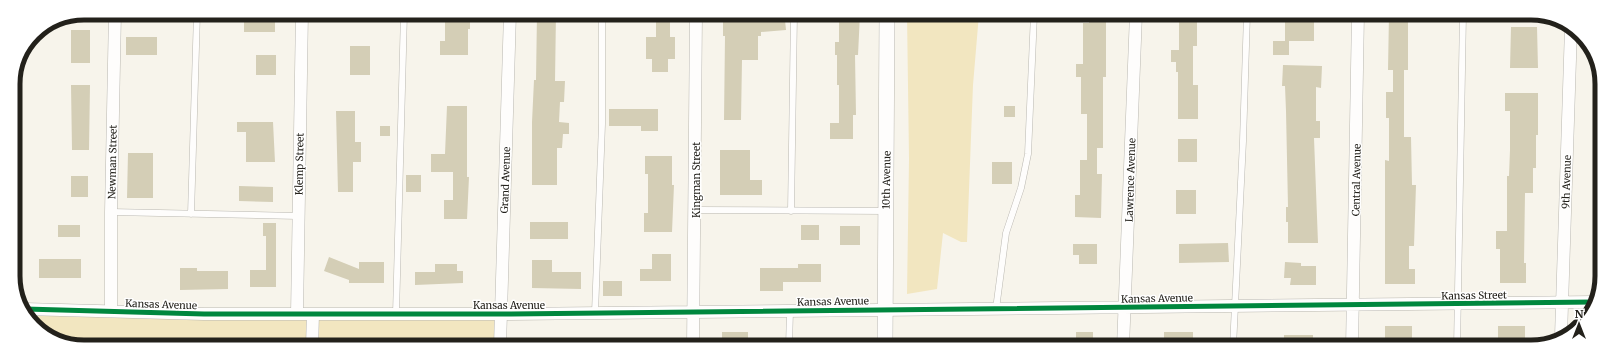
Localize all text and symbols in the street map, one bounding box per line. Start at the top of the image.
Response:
street label: Newman Street [105,125,120,199]
street label: Klemp Street [292,133,307,195]
street label: Lawrence Avenue [1123,138,1138,222]
street label: Kingman Street [690,142,703,218]
street label: Central Avenue [1349,144,1364,216]
street label: Grand Avenue [498,146,513,214]
street label: 10th Avenue [879,151,894,209]
street label: 9th Avenue [1559,155,1574,209]
street label: Kansas Street [1441,288,1507,303]
street label: Kansas Avenue [1121,291,1193,306]
street label: Kansas Avenue [797,294,869,309]
street label: Kansas Avenue [125,297,197,312]
street label: Kansas Avenue [473,299,545,312]
north arrow [1559,304,1599,344]
text: N [1575,307,1584,321]

